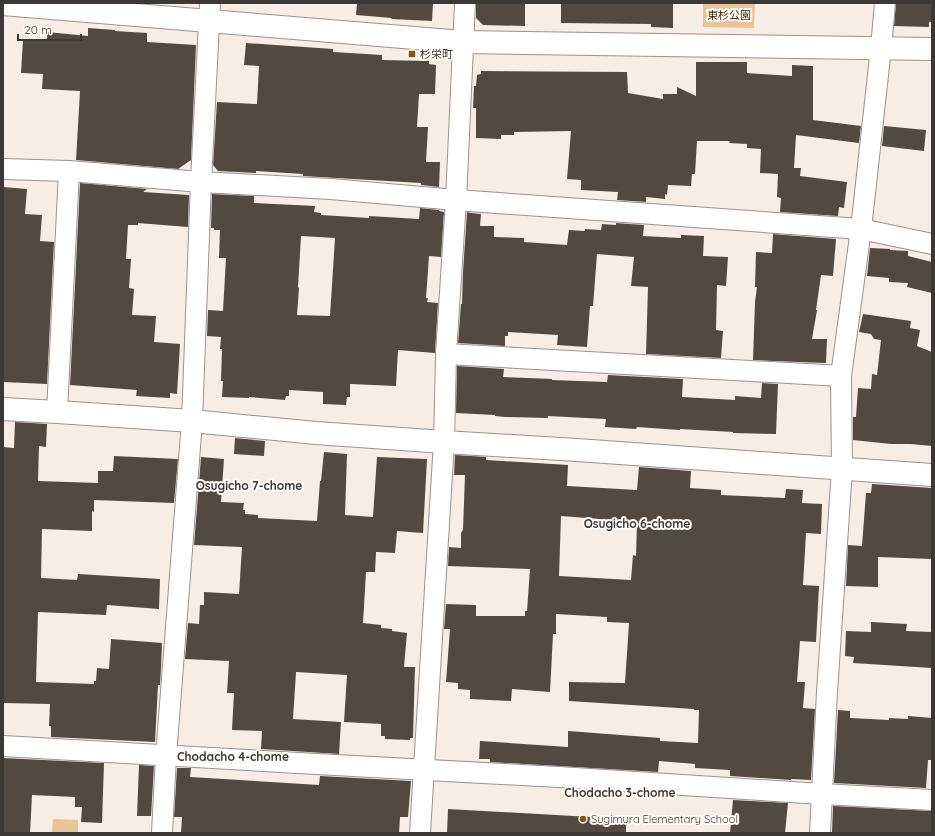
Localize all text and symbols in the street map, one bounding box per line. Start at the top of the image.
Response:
park label: 東杉公園 [707,8,751,22]
scale bar [18,16,81,42]
text: 20 m [24,22,52,37]
place label: 杉栄町 [420,47,453,61]
marker: 杉栄町 [407,49,417,59]
district label: Osugicho 7-chome [196,478,302,493]
district label: Osugicho 6-chome [584,516,690,531]
district label: Chodacho 4-chome [177,749,289,764]
district label: Chodacho 3-chome [564,785,676,800]
place label: Sugimura Elementary School [591,812,738,826]
marker: Sugimura Elementary School [578,814,588,824]

